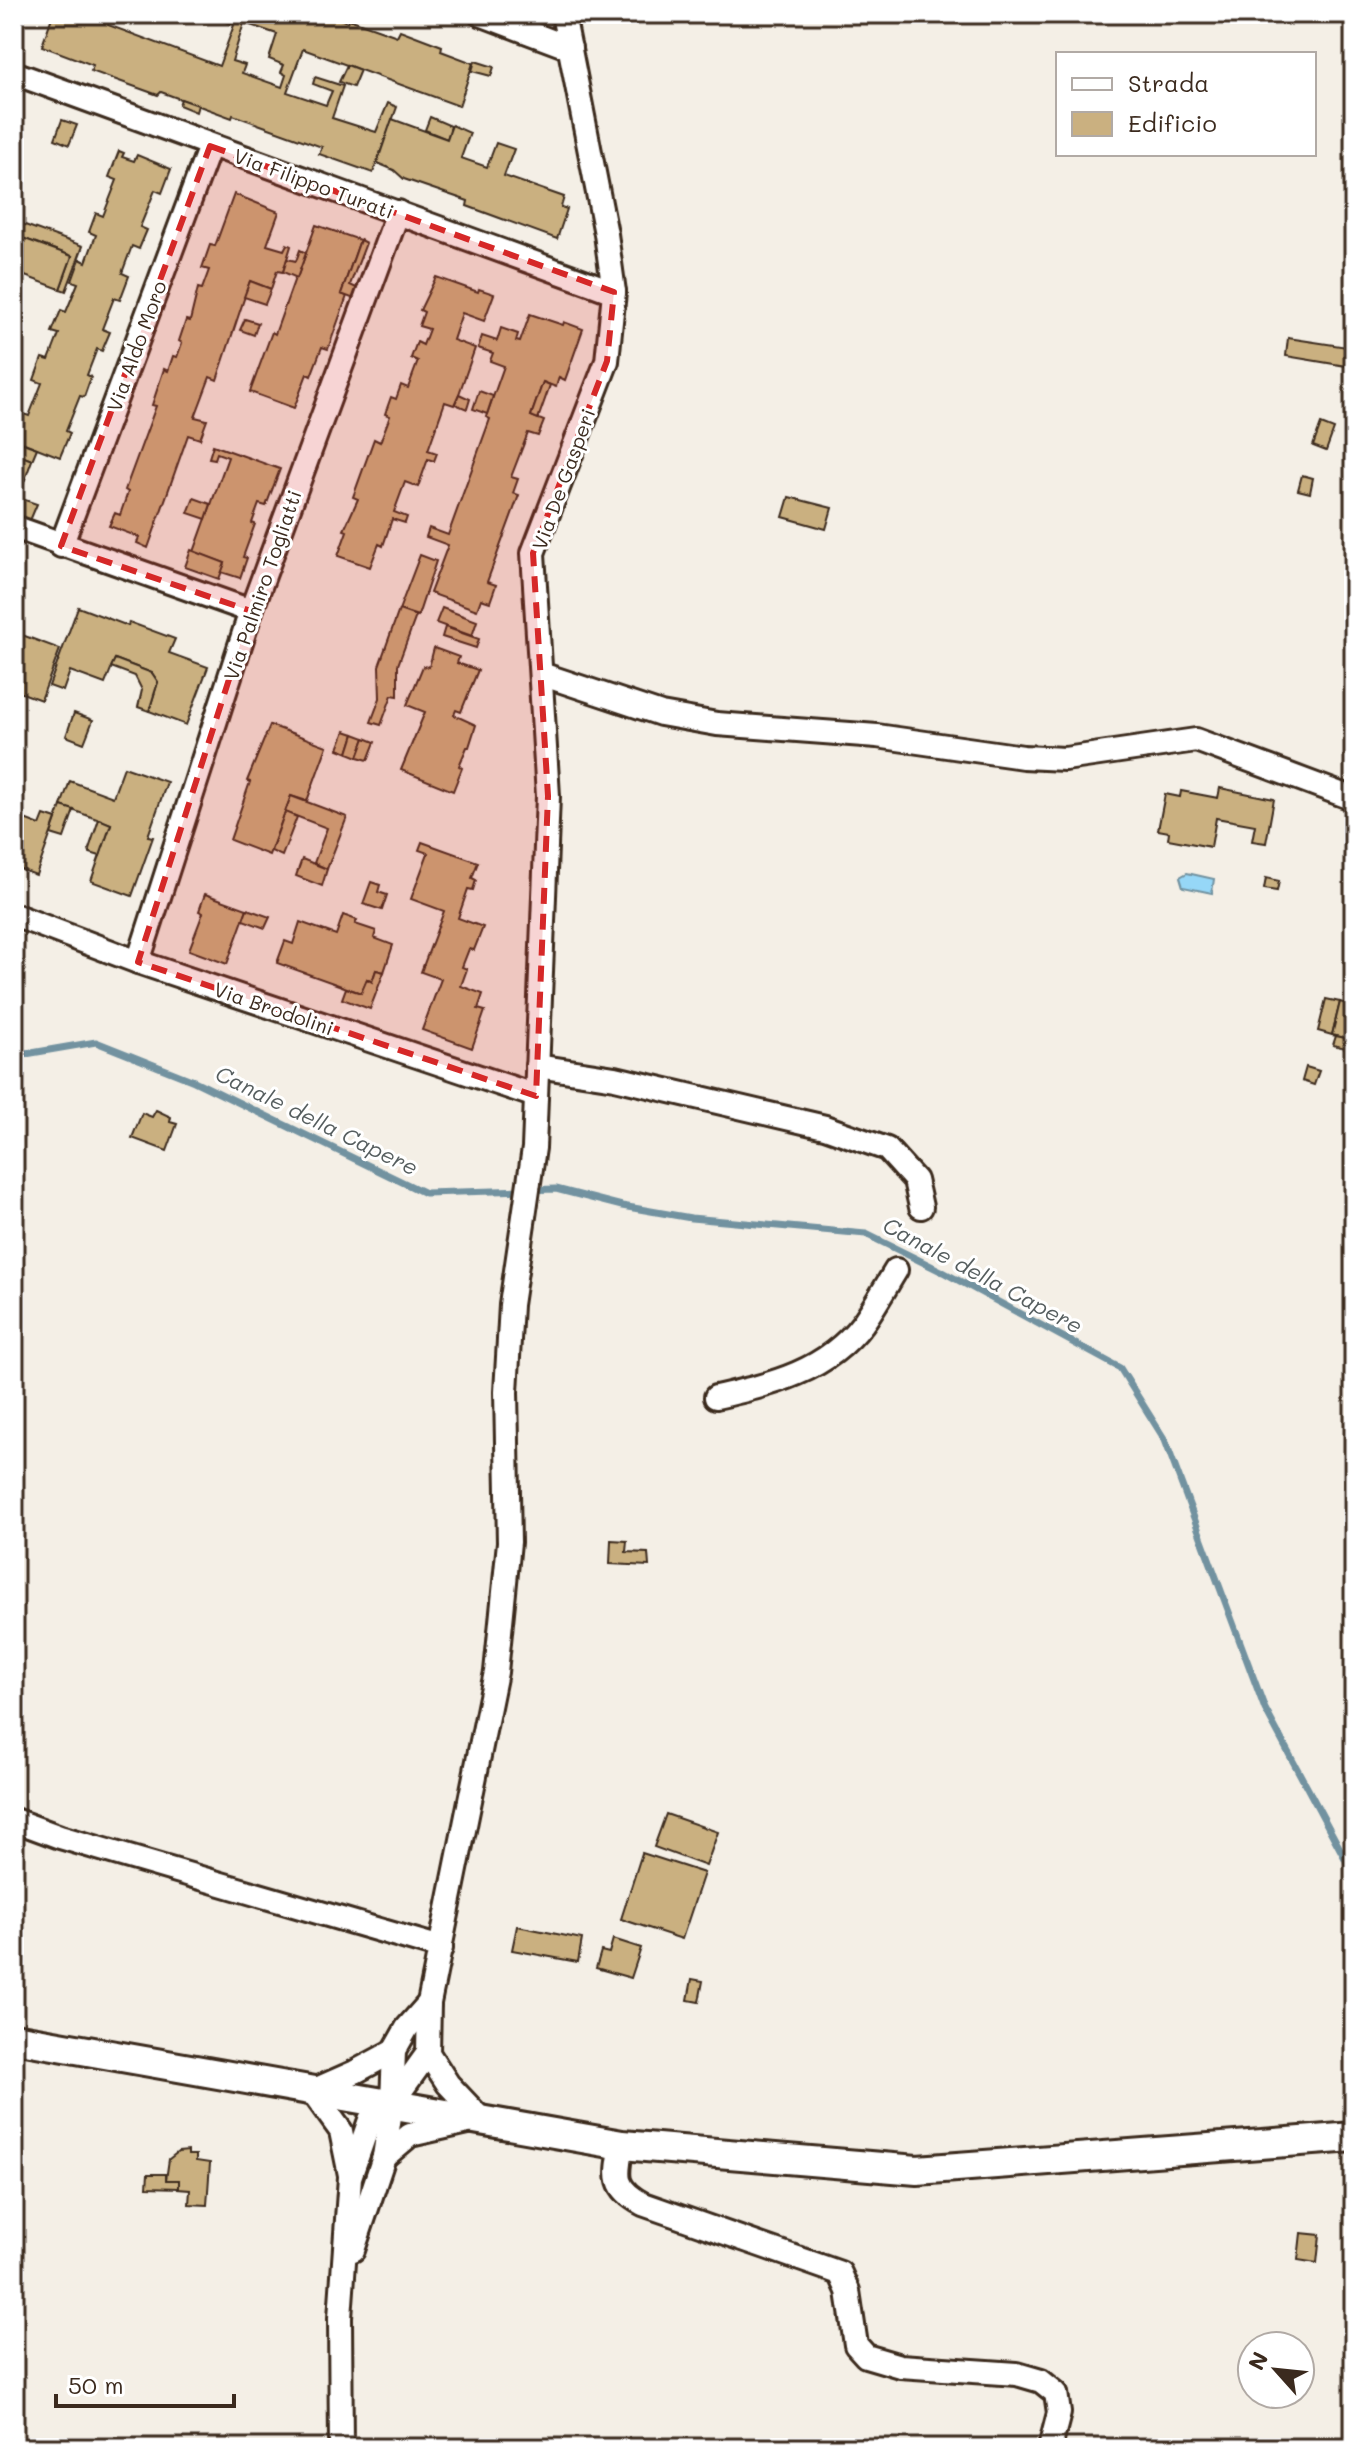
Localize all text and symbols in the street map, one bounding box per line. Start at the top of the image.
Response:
legend [1056,52,1316,156]
text: Strada [1128,67,1209,98]
text: Edificio [1128,107,1217,138]
street label: Via Filippo Turati [230,142,398,224]
street label: Via Aldo Moro [100,277,172,415]
street label: Via De Gasperi [525,405,601,553]
street label: Via Palmiro Togliatti [217,486,307,684]
street label: Via Brodolini [211,975,337,1041]
water label: Canale della Capere [211,1058,423,1182]
water label: Canale della Capere [878,1210,1088,1340]
north arrow [1236,2330,1316,2410]
text: N [1241,2347,1274,2375]
scale bar [56,2358,234,2408]
text: 50 m [68,2369,124,2400]

